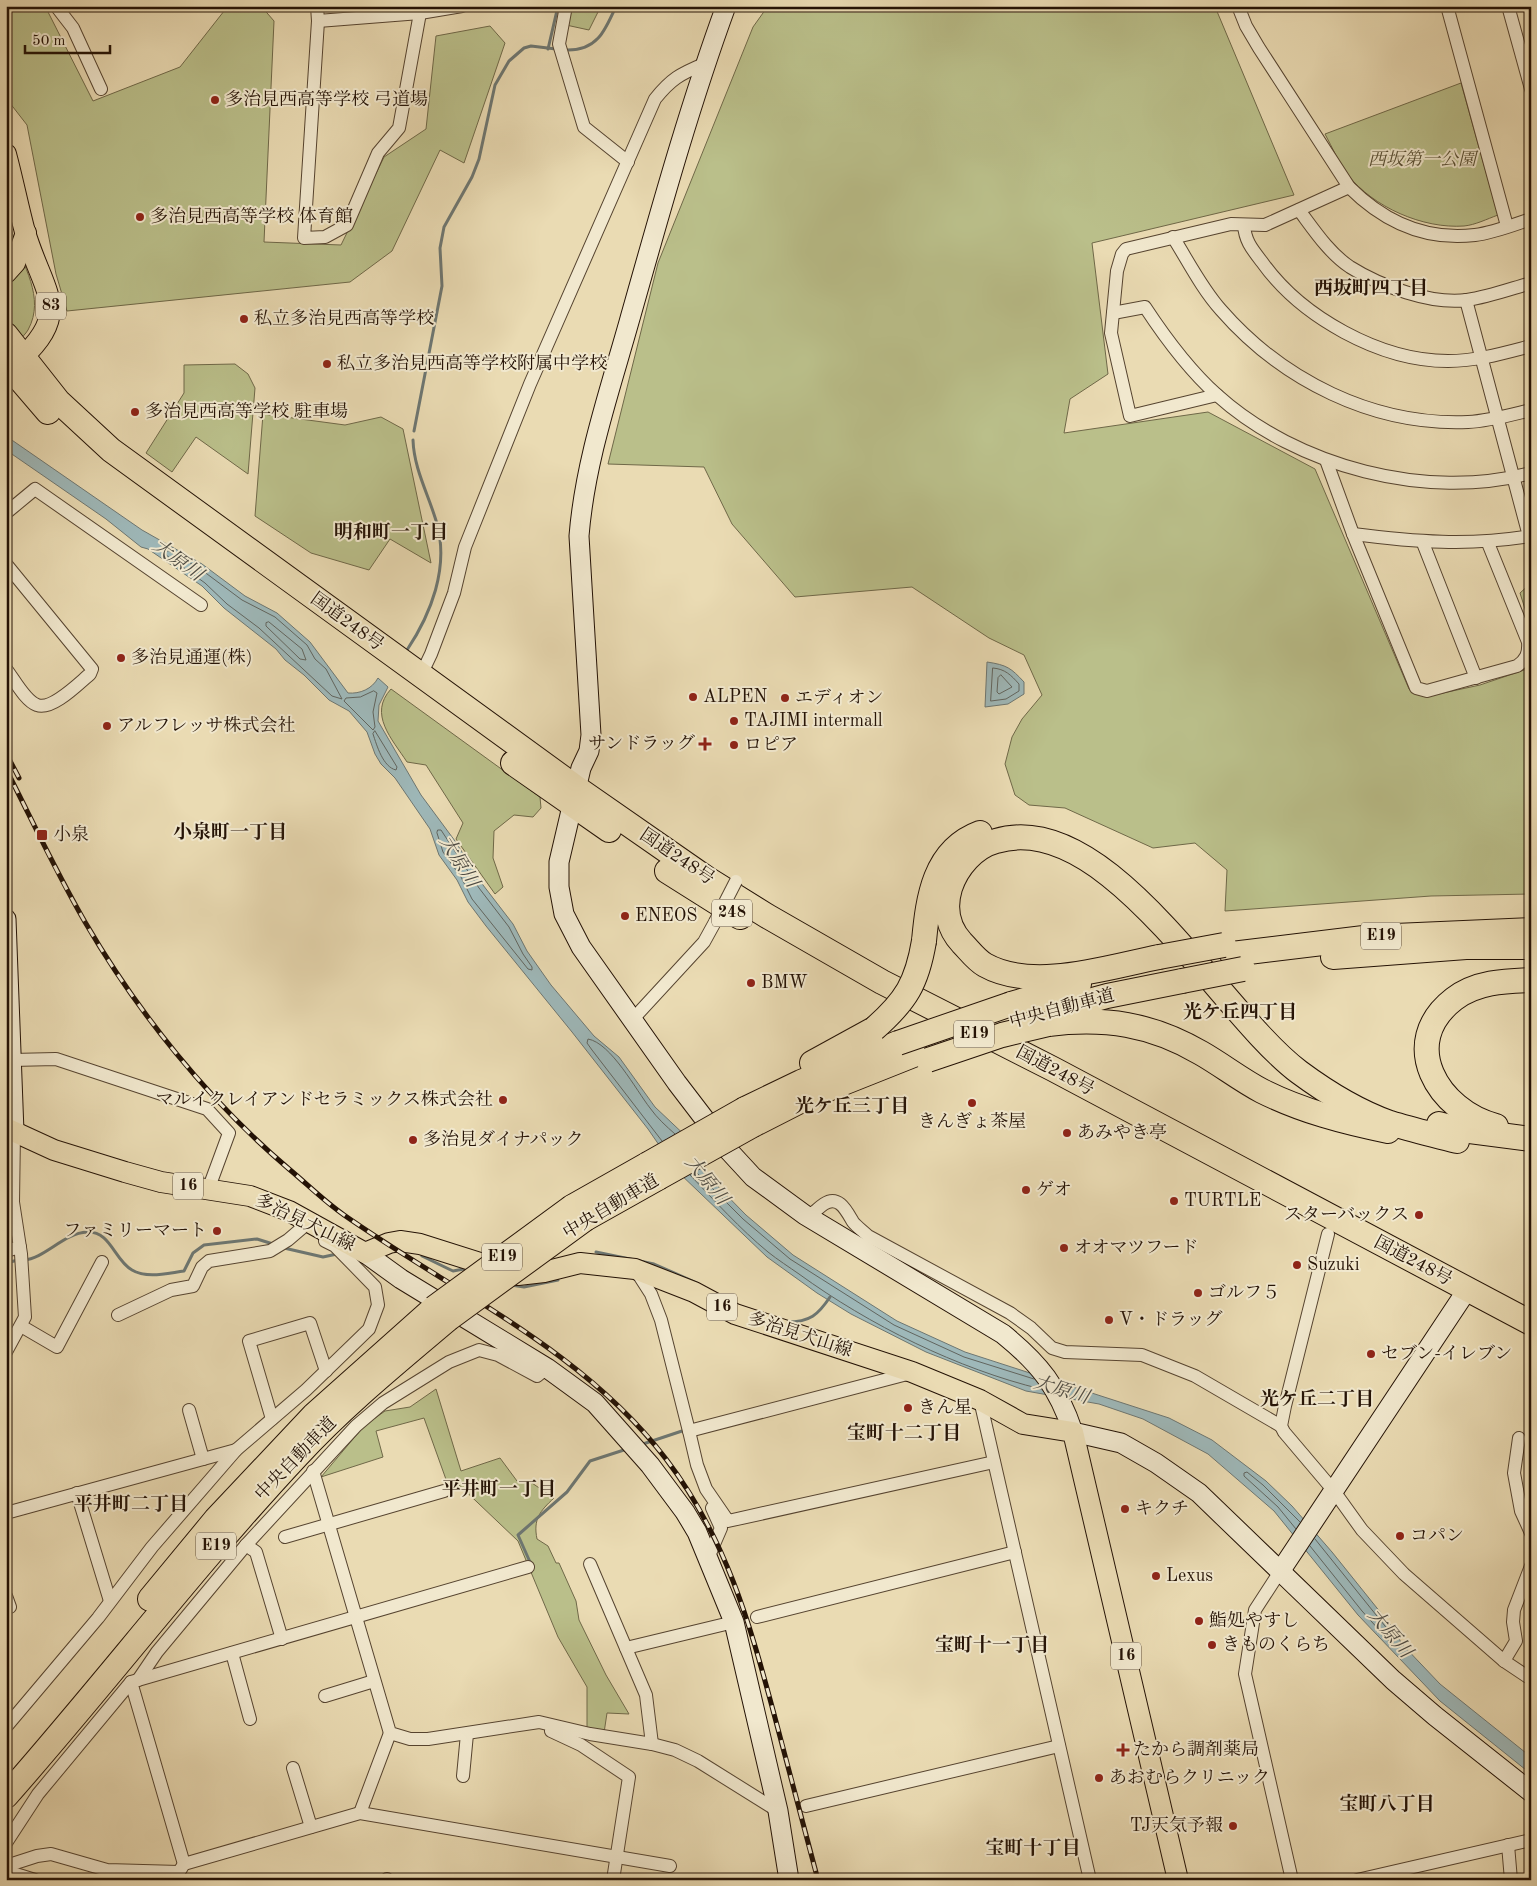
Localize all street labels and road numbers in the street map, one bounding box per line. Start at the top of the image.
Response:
road number: 83 [36,292,66,320]
street label: 国道248号 [307,588,388,654]
street label: 国道248号 [637,824,719,888]
road number: 248 [712,900,752,926]
road number: E19 [1361,922,1401,949]
street label: 中央自動車道 [1007,984,1116,1032]
road number: E19 [954,1021,994,1048]
street label: 国道248号 [1013,1041,1098,1099]
street label: 中央自動車道 [559,1170,662,1243]
road number: 16 [173,1172,203,1200]
street label: 多治見犬山線 [253,1189,358,1255]
street label: 国道248号 [1371,1231,1456,1289]
road number: E19 [482,1244,522,1270]
road number: 16 [707,1294,737,1320]
street label: 多治見犬山線 [746,1308,855,1360]
street label: 中央自動車道 [251,1413,340,1504]
road number: E19 [196,1532,236,1560]
road number: 16 [1111,1642,1141,1670]

